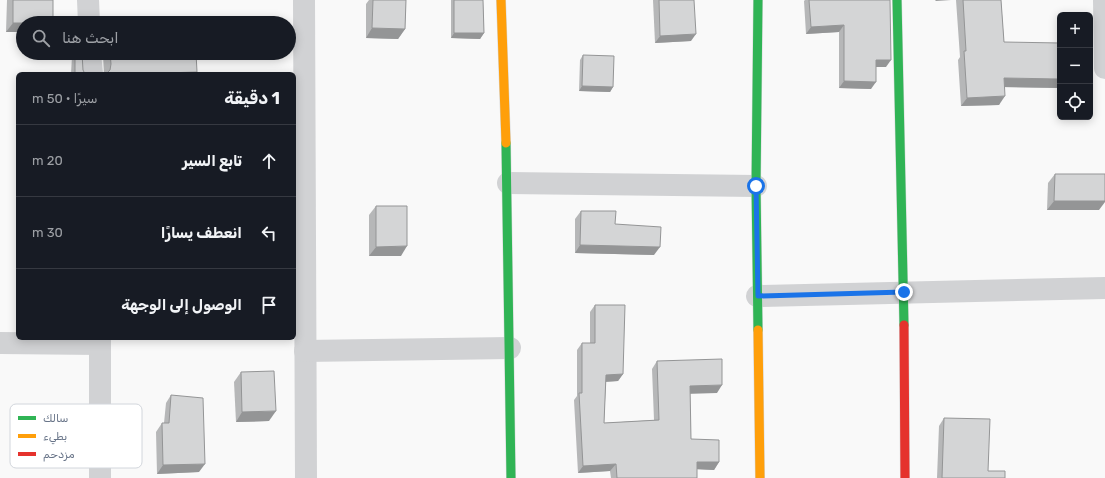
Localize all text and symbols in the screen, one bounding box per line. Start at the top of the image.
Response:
map controls [1057,12,1093,120]
button: + [1057,12,1093,48]
search box [16,16,296,60]
icon: search [30,27,52,49]
text: ابحث هنا [62,29,119,47]
button: − [1057,48,1093,84]
button: locate [1057,84,1093,120]
text: 1 دقيقة [224,88,280,108]
text: سيرًا · 50 m [32,91,97,106]
icon: ahead [258,150,280,172]
text: تابع السير [182,152,242,170]
text: 20 m [32,153,63,168]
route start [747,177,765,195]
icon: left [258,222,280,244]
text: انعطف يسارًا [161,224,242,242]
text: 30 m [32,225,63,240]
route end [895,283,913,301]
icon: arrive [258,294,280,316]
text: الوصول إلى الوجهة [121,296,242,314]
legend [10,404,142,468]
text: سالك [43,412,68,425]
text: بطيء [43,430,67,445]
text: مزدحم [43,448,75,462]

